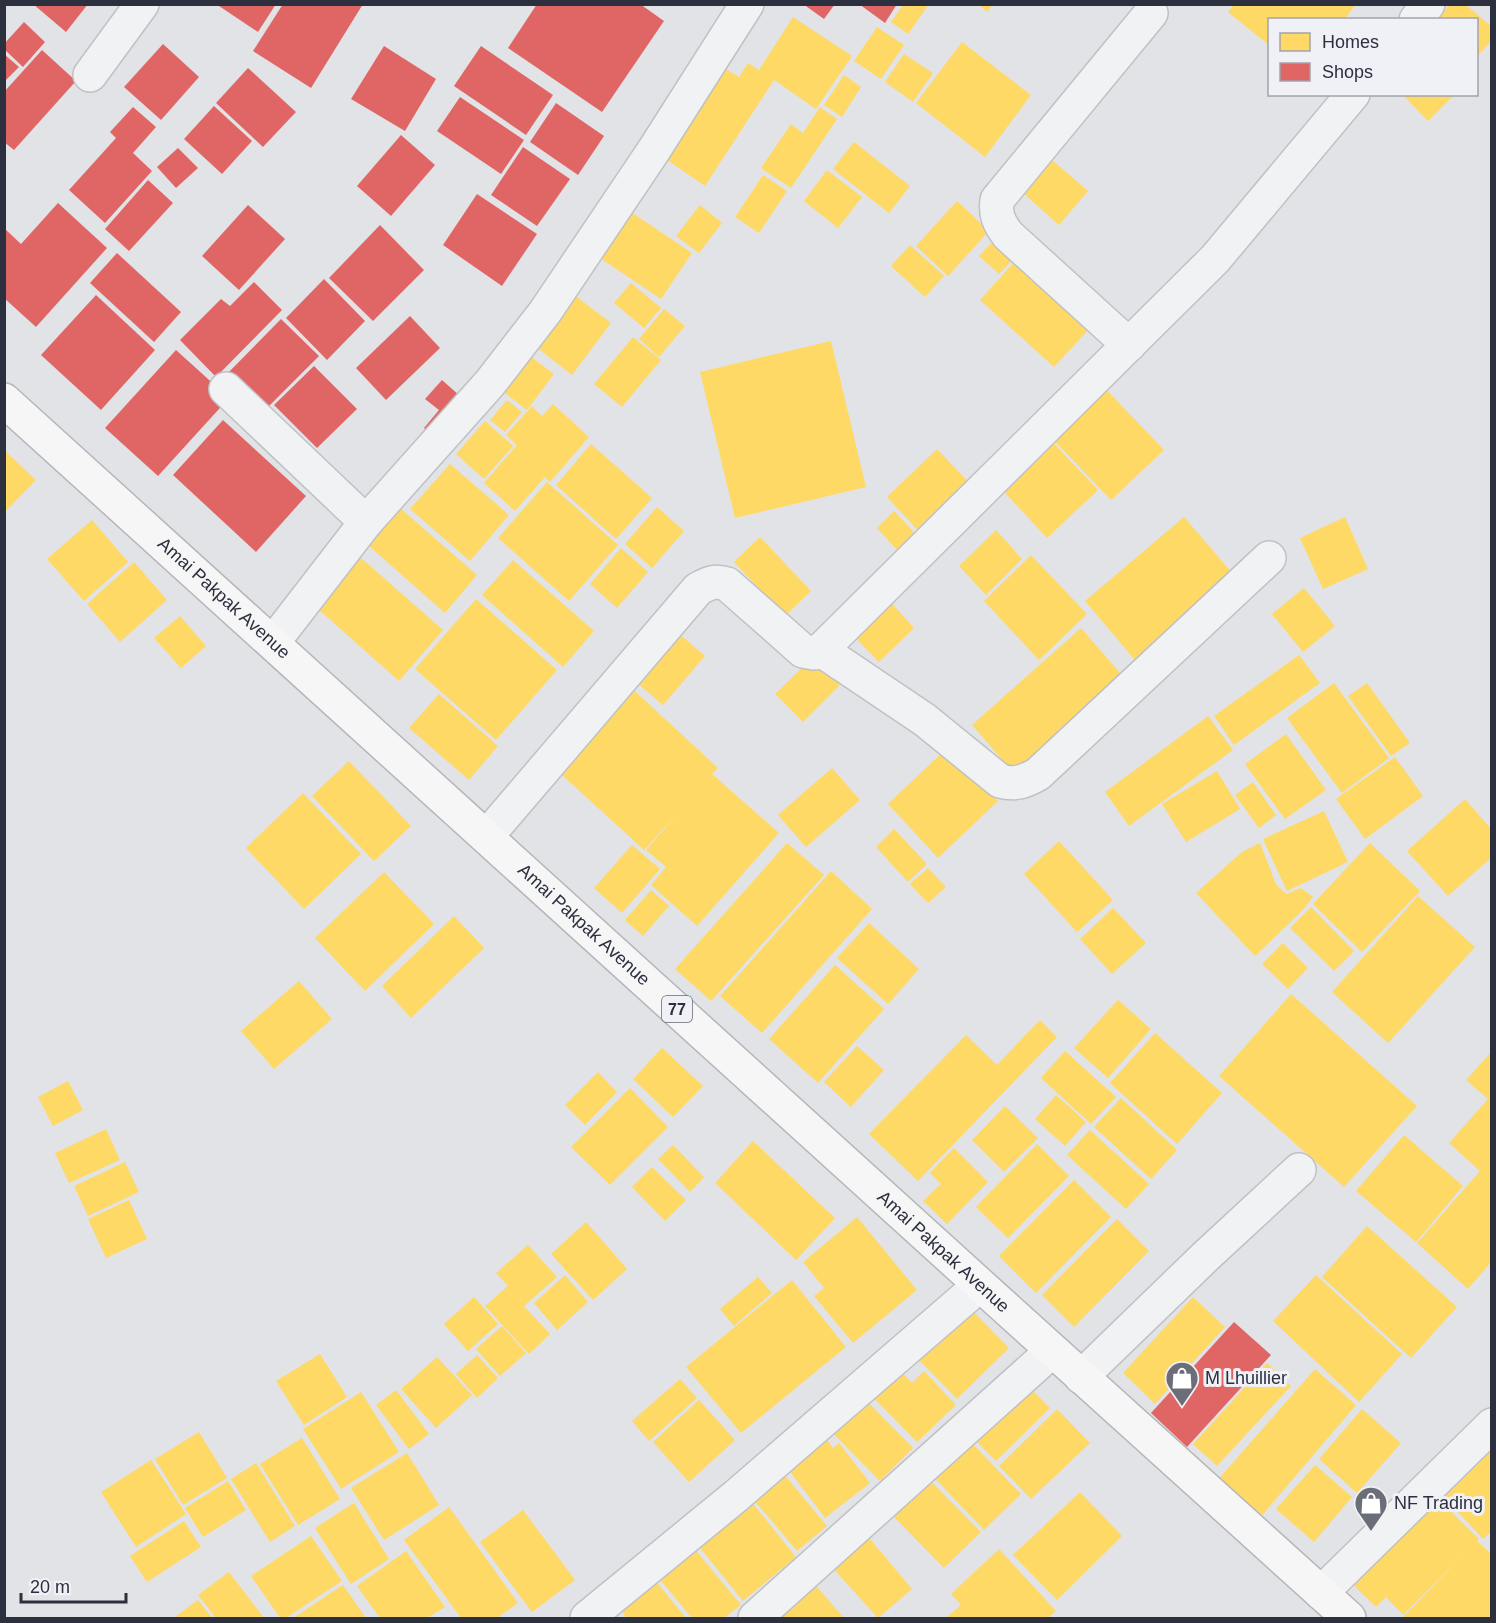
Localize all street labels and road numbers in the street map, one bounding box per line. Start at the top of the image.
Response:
street label: Amai Pakpak Avenue [154,533,294,663]
street label: Amai Pakpak Avenue [514,860,654,989]
road number: 77 [662,996,692,1022]
street label: Amai Pakpak Avenue [874,1187,1014,1316]

